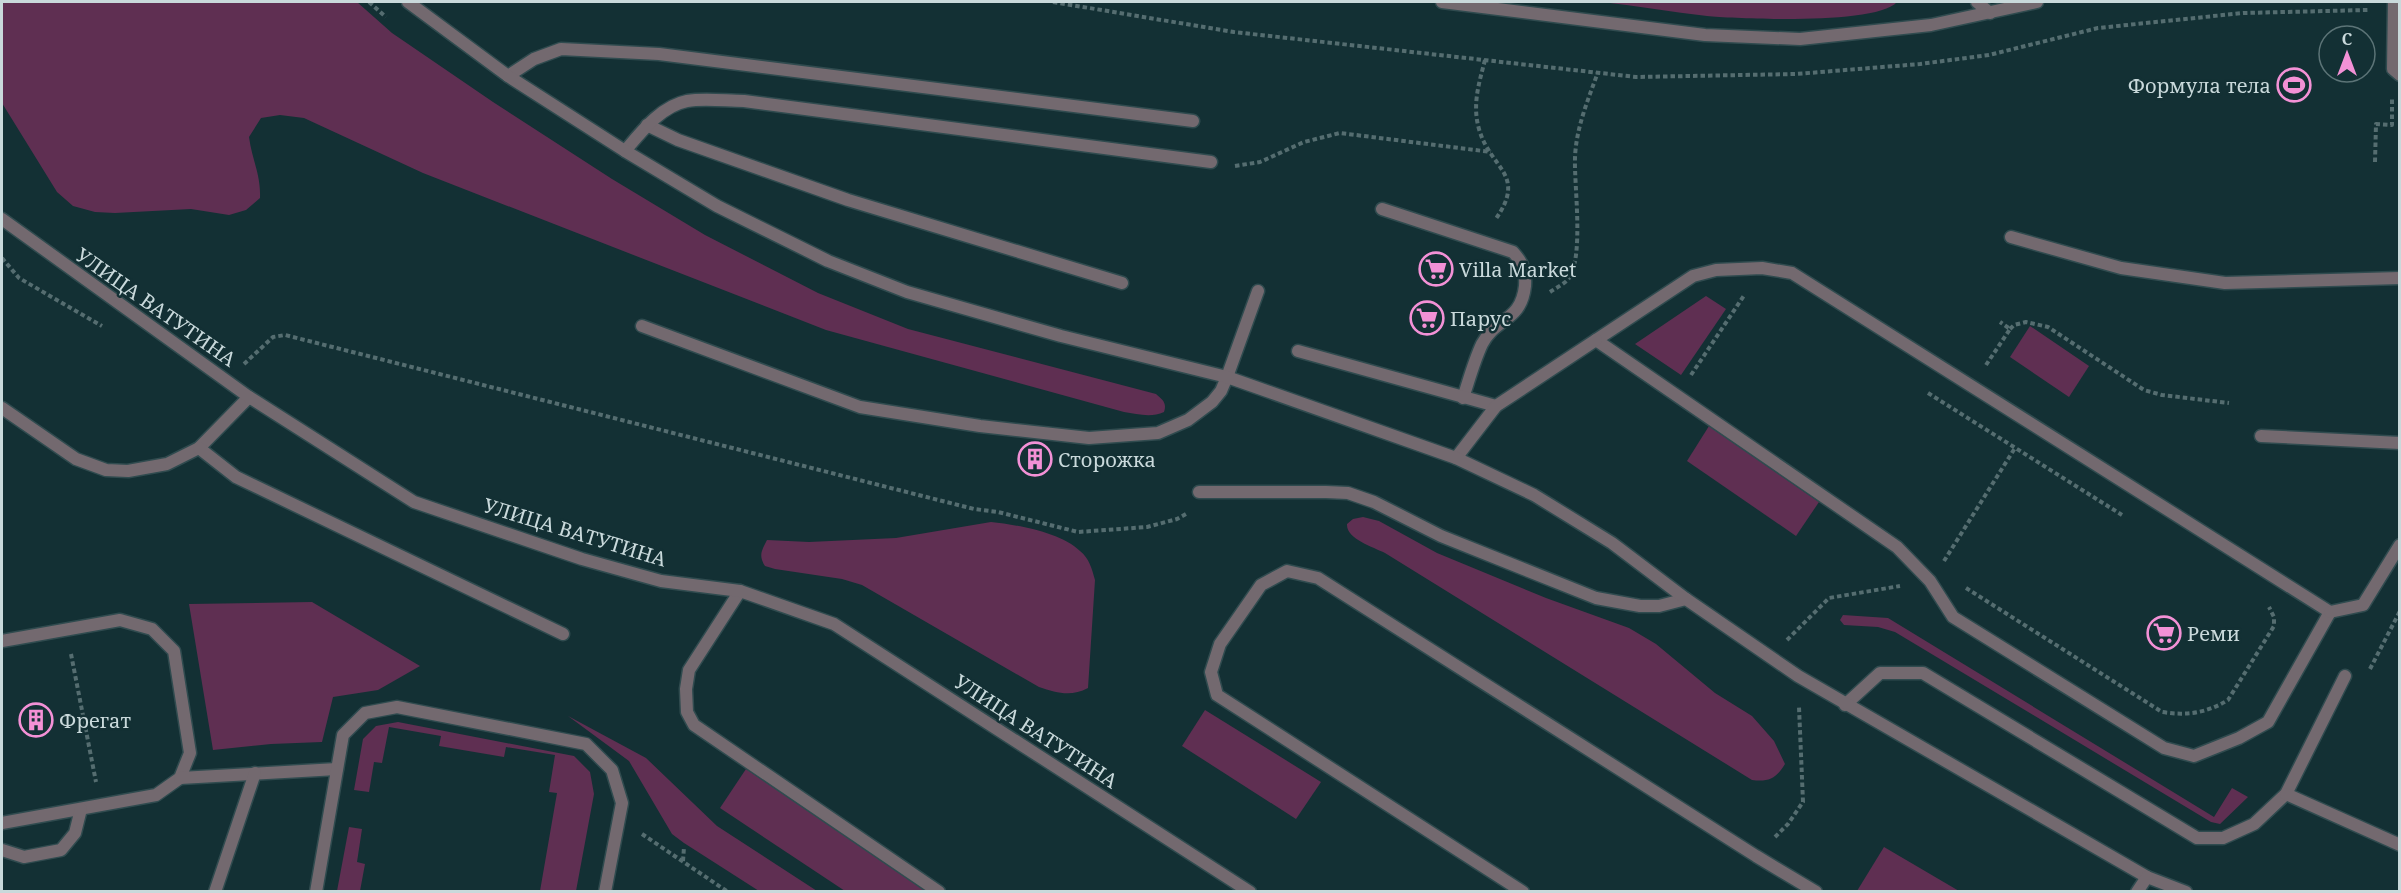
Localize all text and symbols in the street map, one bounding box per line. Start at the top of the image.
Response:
north arrow [2317,24,2377,84]
text: С [2342,28,2352,50]
sports icon: Формула тела [2276,67,2312,103]
place label: Формула тела [2128,72,2271,99]
street label: УЛИЦА ВАТУТИНА [70,241,242,373]
supermarket icon: Villa Market [1418,251,1454,287]
place label: Villa Market [1459,256,1576,283]
supermarket icon: Парус [1409,300,1445,336]
place label: Парус [1450,305,1511,332]
building icon: Сторожка [1017,441,1053,477]
place label: Сторожка [1058,446,1156,473]
street label: УЛИЦА ВАТУТИНА [480,491,671,573]
supermarket icon: Реми [2146,615,2182,651]
place label: Реми [2187,620,2240,647]
street label: УЛИЦА ВАТУТИНА [949,668,1124,795]
building icon: Фрегат [18,702,54,738]
place label: Фрегат [59,707,131,734]

